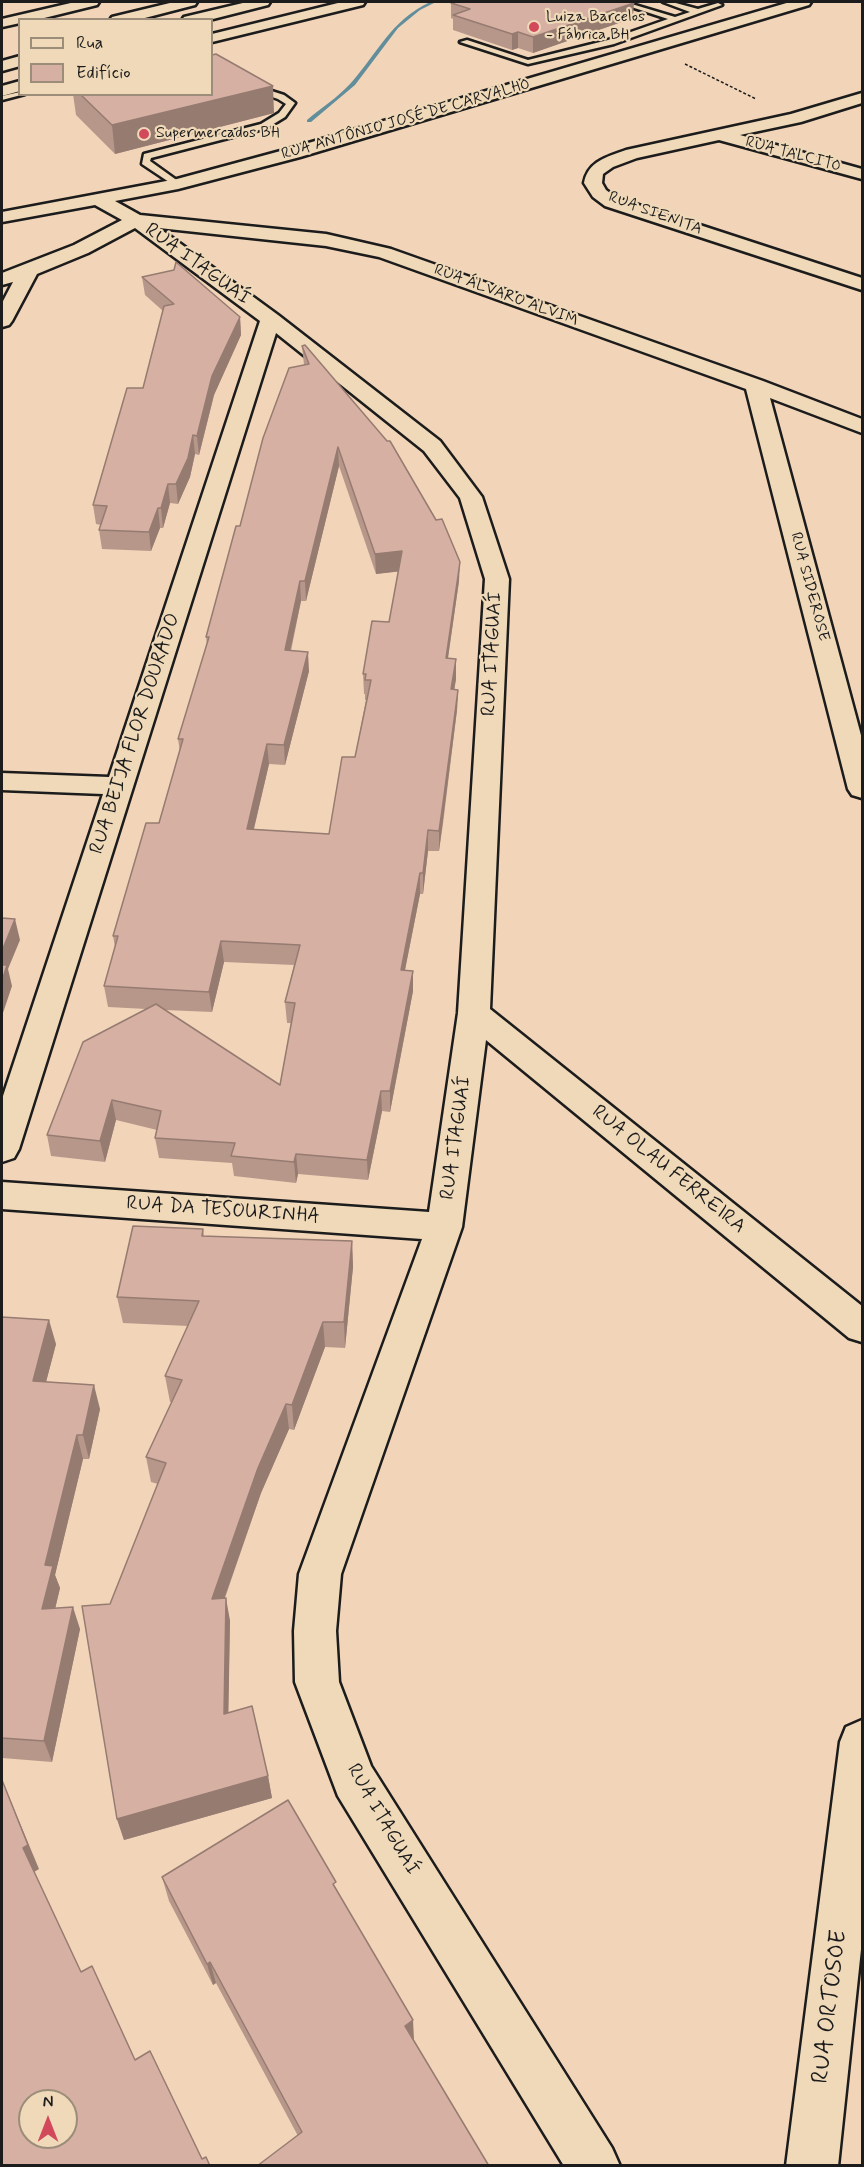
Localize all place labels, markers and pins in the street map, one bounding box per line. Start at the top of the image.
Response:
place label: Luiza Barcelos - Fábrica BH [546,8,645,46]
marker: Luiza Barcelos - Fábrica BH [527,20,541,34]
place label: Supermercados BH [156,124,279,144]
marker: Supermercados BH [137,127,151,141]

